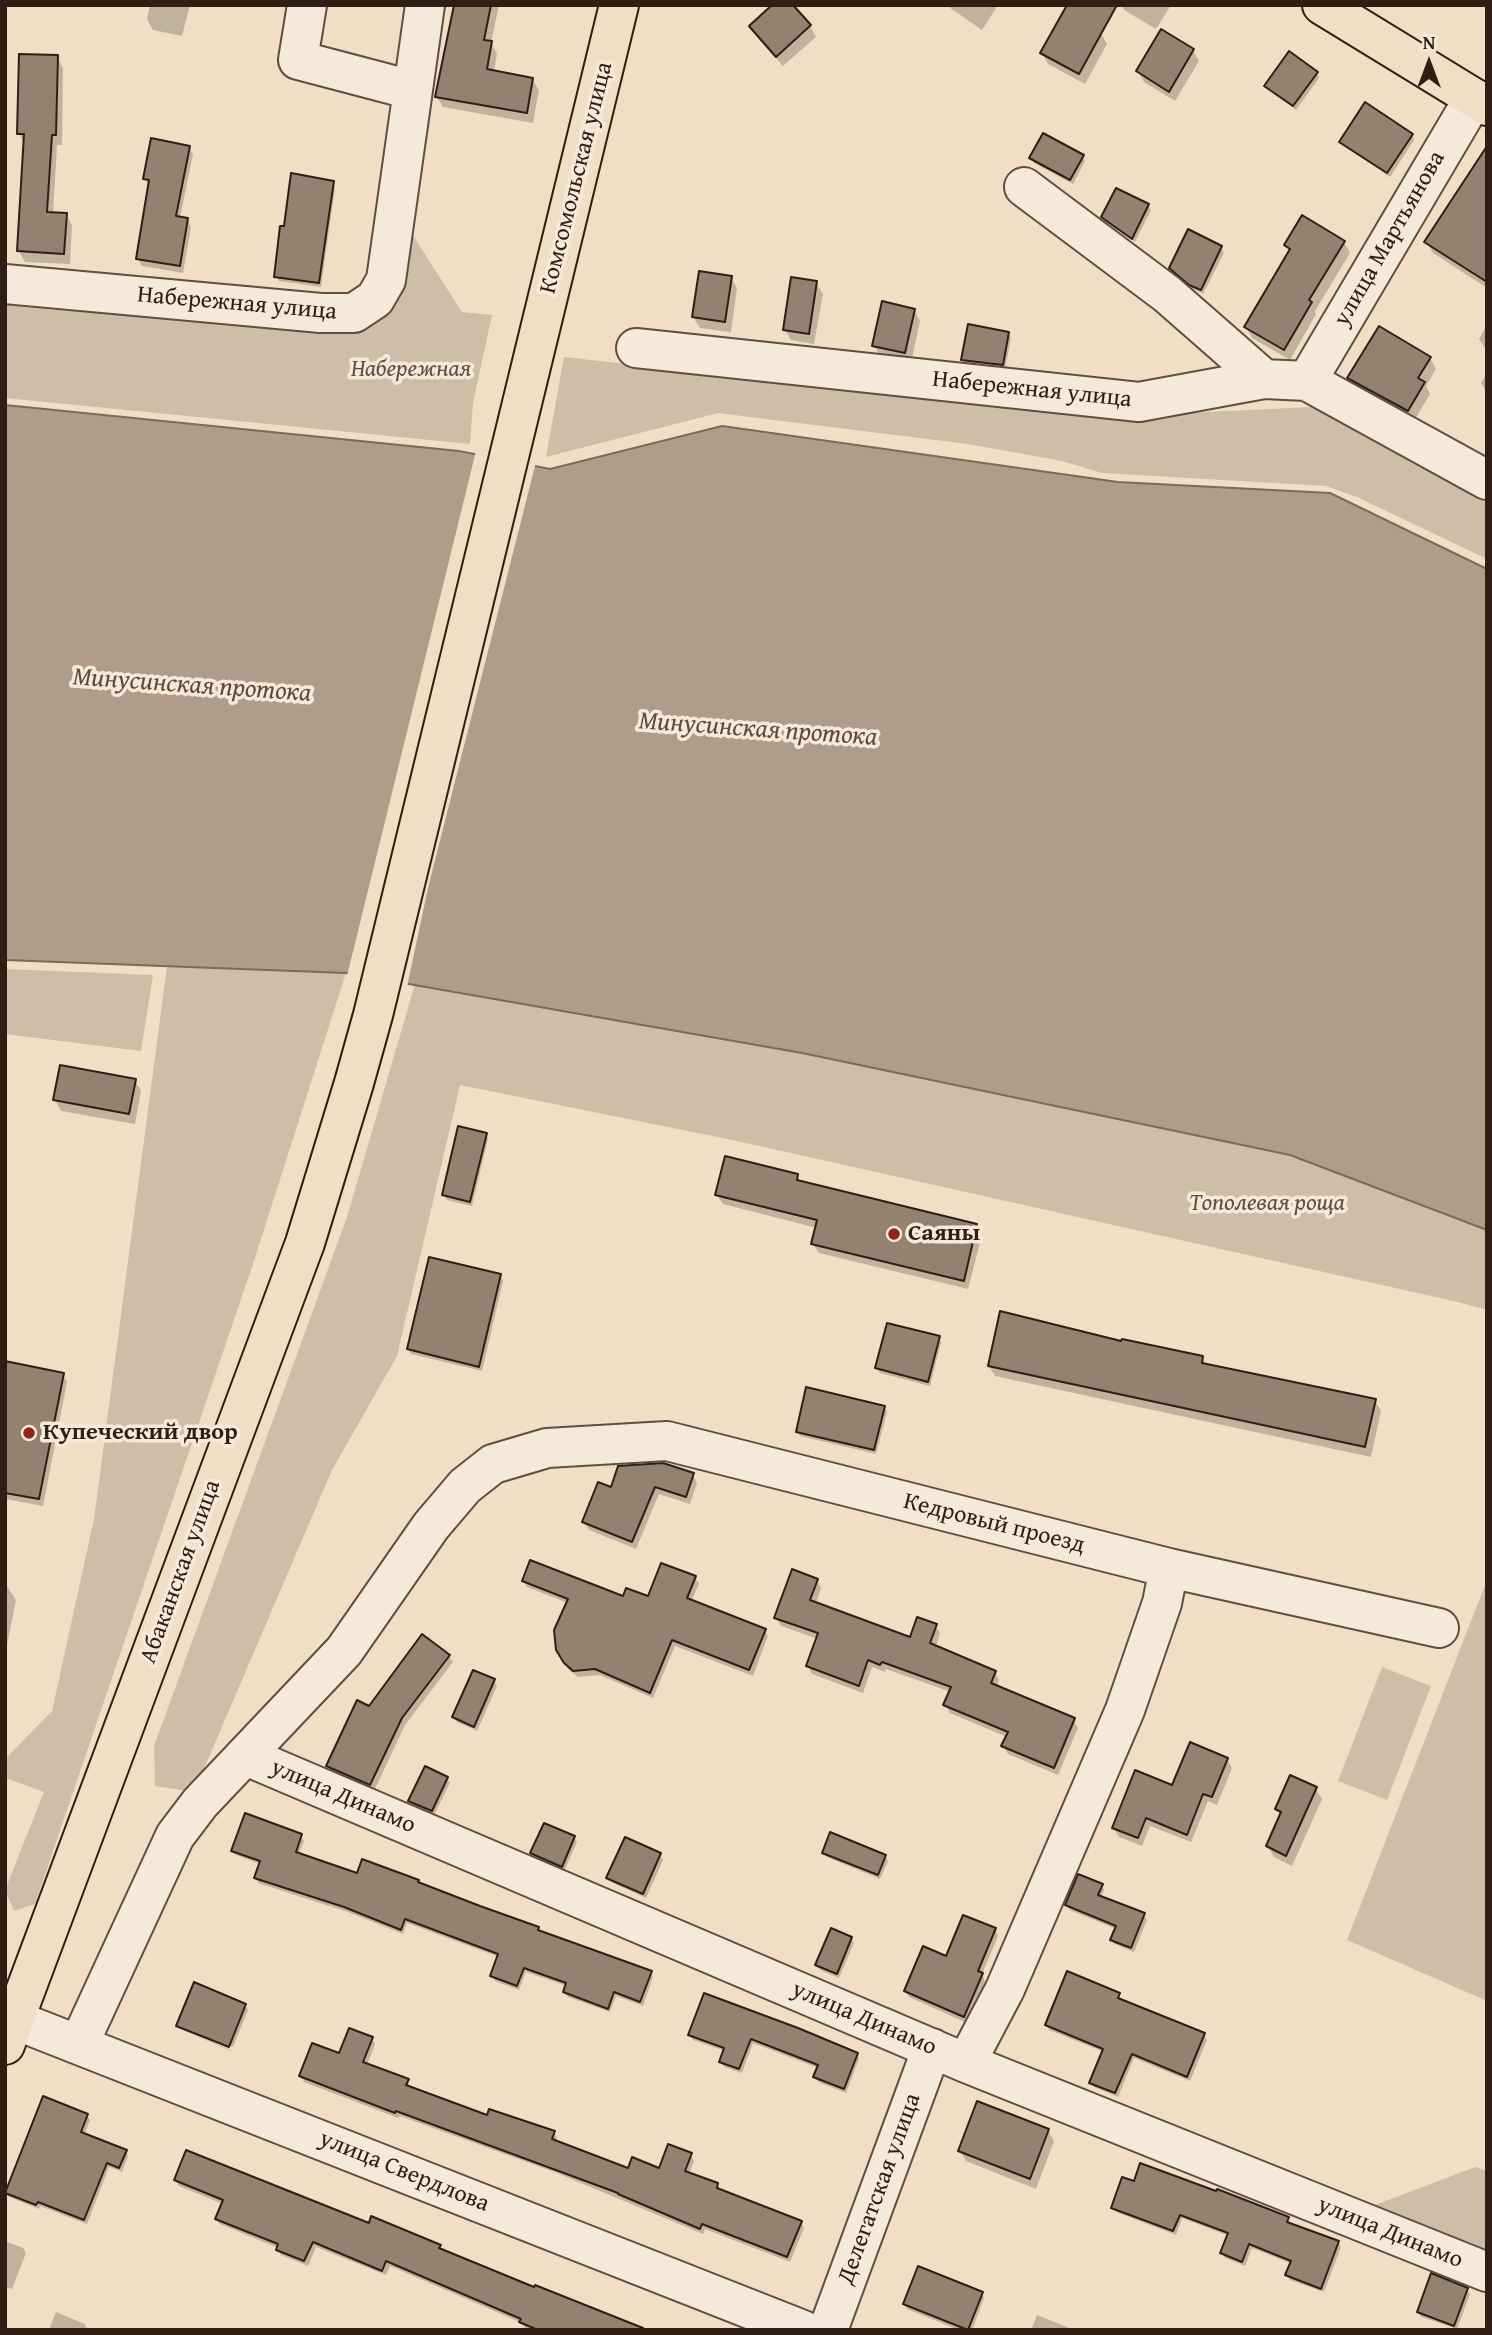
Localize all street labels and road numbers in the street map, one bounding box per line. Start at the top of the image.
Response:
street label: Комсомольская улица [534,59,620,297]
street label: улица Мартьянова [1328,146,1452,332]
street label: Набережная улица [136,281,338,327]
street label: Набережная улица [931,365,1133,415]
street label: Абаканская улица [134,1476,228,1668]
street label: Кедровый проезд [900,1488,1088,1560]
street label: улица Динамо [266,1754,420,1840]
street label: улица Динамо [787,1976,941,2062]
street label: Делегатская улица [832,2090,928,2288]
street label: улица Свердлова [315,2125,493,2219]
street label: улица Динамо [1313,2191,1467,2275]

